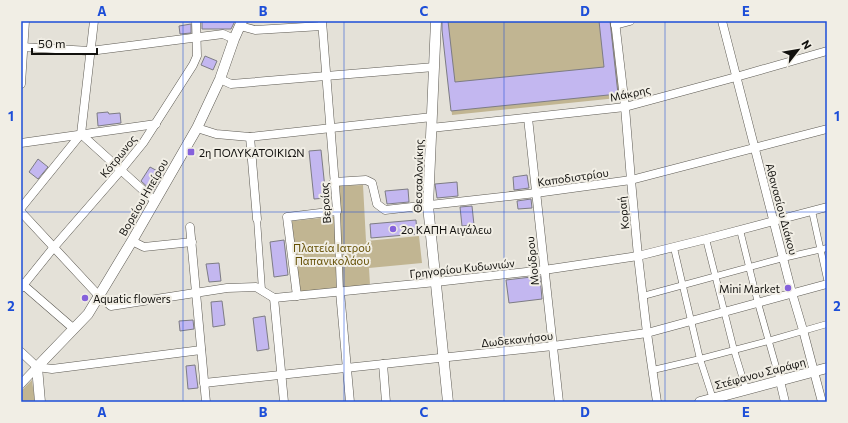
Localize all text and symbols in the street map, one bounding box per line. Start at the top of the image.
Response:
text: A [97,3,107,19]
text: B [259,3,268,19]
text: C [420,3,429,19]
text: D [580,3,590,19]
text: E [742,3,750,19]
scale bar [32,30,97,56]
north arrow [778,30,818,70]
text: 50 m [38,36,66,50]
text: N [799,38,815,51]
street label: Μάκρης [608,82,652,104]
text: 1 [8,108,14,124]
text: 1 [834,108,840,124]
street label: Κότρωνος [97,132,139,180]
street label: Θεσσαλονίκης [411,139,425,213]
place label: 2η ΠΟΛΥΚΑΤΟΙΚΙΏΝ [199,146,305,159]
marker: 2η ΠΟΛΥΚΑΤΟΙΚΙΏΝ [186,147,196,157]
street label: Βορείου Ηπείρου [116,156,170,238]
street label: Αθανασίου Διάκου [763,162,801,256]
street label: Καποδιστρίου [536,166,610,188]
street label: Βεροίας [317,182,333,224]
street label: Κοραή [615,196,631,230]
place label: 2ο ΚΑΠΗ Αιγάλεω [401,223,492,236]
marker: 2ο ΚΑΠΗ Αιγάλεω [388,224,398,234]
street label: Μούδρου [523,236,541,286]
park label: Πλατεία Ιατρού Παπανικολάου [293,241,371,267]
street label: Γρηγορίου Κυδωνιών [409,256,516,280]
place label: Mini Market [719,282,780,295]
marker: Mini Market [783,283,793,293]
place label: Aquatic flowers [93,292,171,305]
marker: Aquatic flowers [80,293,90,303]
text: 2 [7,298,15,314]
text: 2 [833,298,841,314]
street label: Δωδεκανήσου [480,329,554,349]
street label: Στέφανου Σαράφη [713,355,807,391]
text: A [97,404,107,420]
text: B [259,404,268,420]
text: C [420,404,429,420]
text: D [580,404,590,420]
text: E [742,404,750,420]

